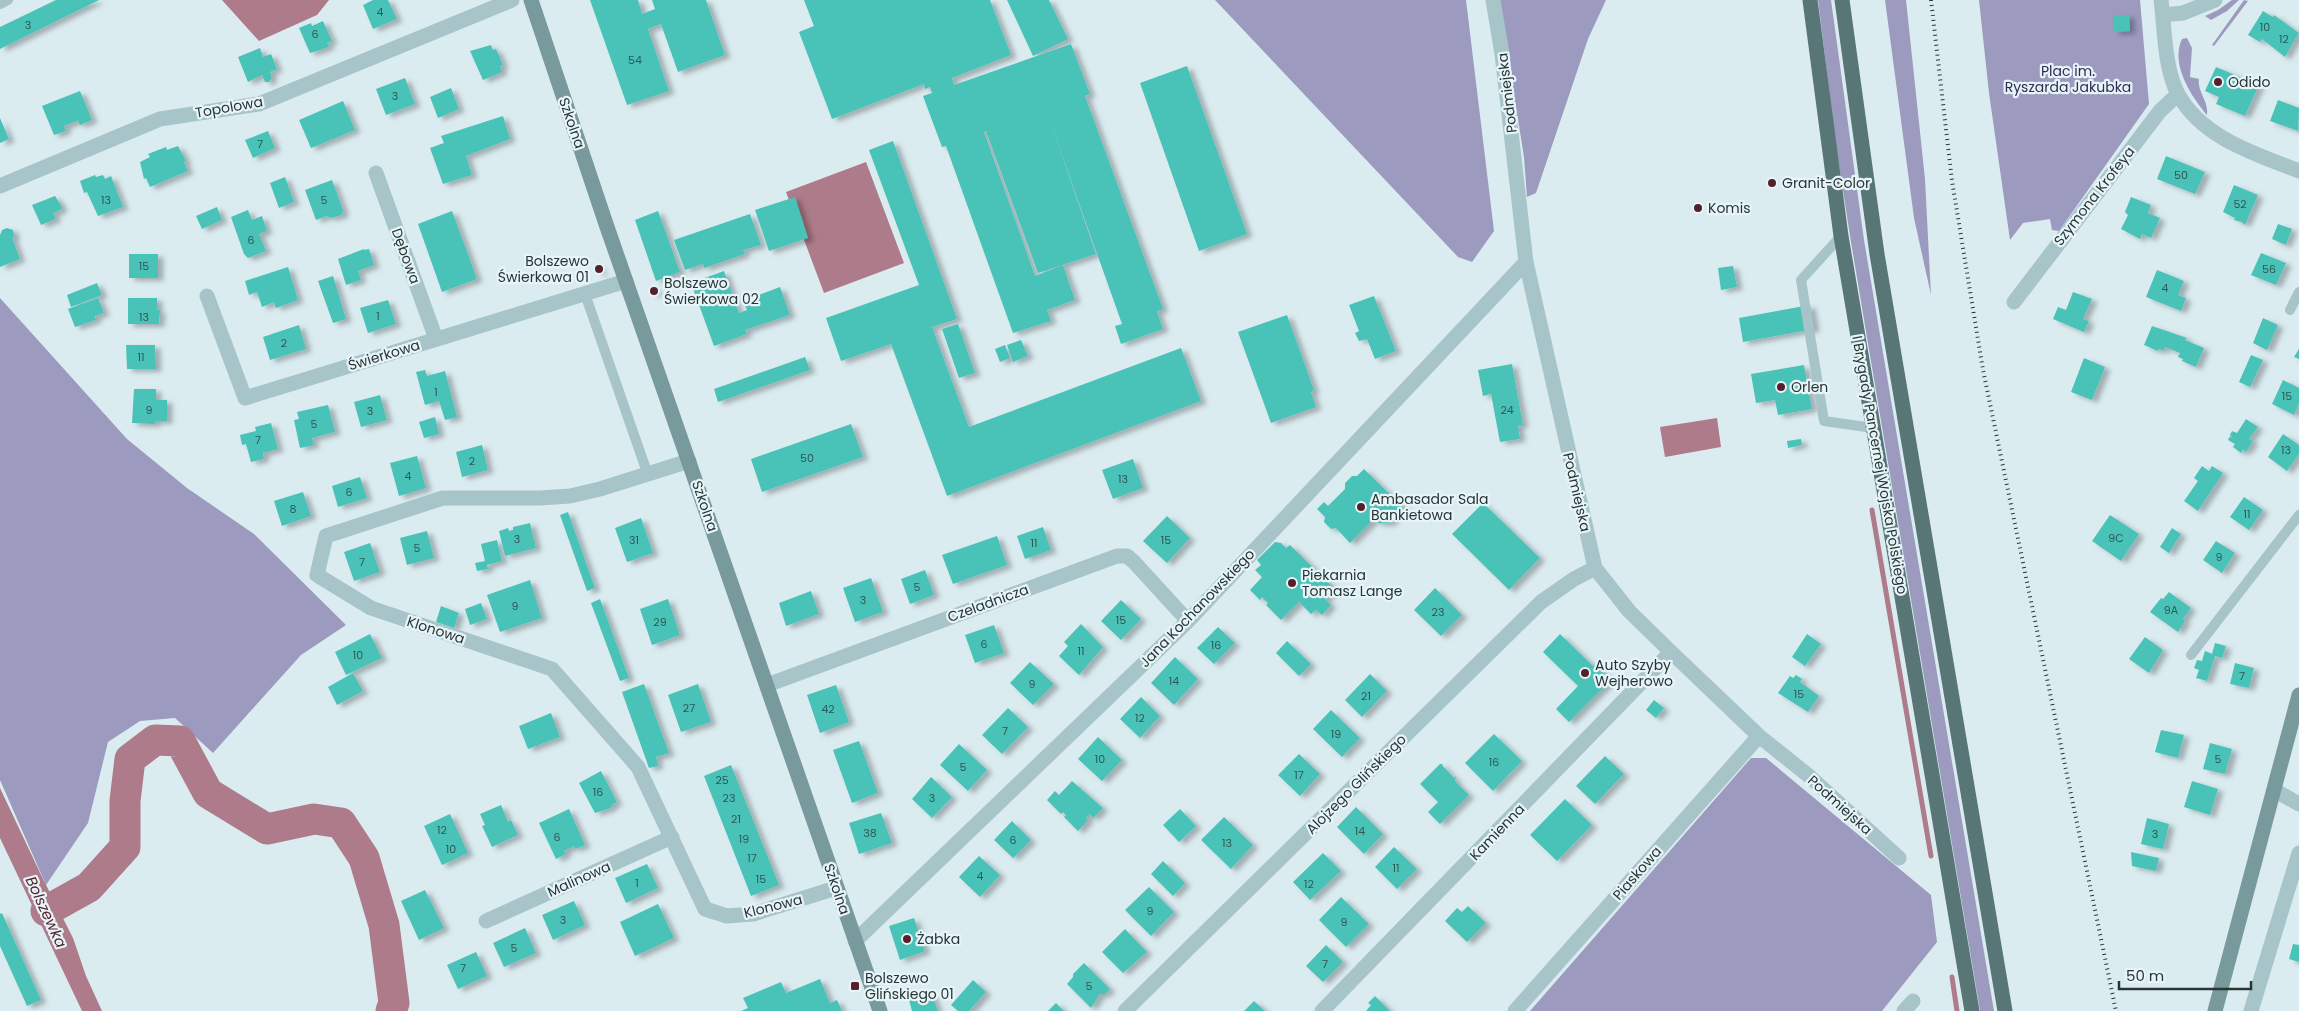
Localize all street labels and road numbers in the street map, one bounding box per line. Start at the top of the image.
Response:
street label: Podmiejska [1492,52,1522,134]
street label: Topolowa [194,91,264,123]
street label: Szkolna [554,95,590,151]
street label: Szymona Krofeya [2049,142,2139,250]
street label: Dębowa [387,225,425,287]
street label: I Brygady Pancernej Wojska Polskiego [1847,334,1913,596]
street label: Świerkowa [346,335,422,375]
street label: Podmiejska [1558,451,1596,533]
street label: Szkolna [687,478,723,534]
street label: Jana Kochanowskiego [1135,544,1259,672]
street label: Czeladnicza [945,579,1031,627]
street label: Klonowa [405,611,467,649]
street label: Alojzego Glińskiego [1301,729,1411,839]
street label: Podmiejska [1803,771,1877,839]
street label: Kamienna [1465,799,1529,865]
street label: Piaskowa [1608,842,1666,904]
street label: Malinowa [544,856,614,902]
street label: Szkolna [819,861,855,917]
street label: Klonowa [742,889,804,923]

